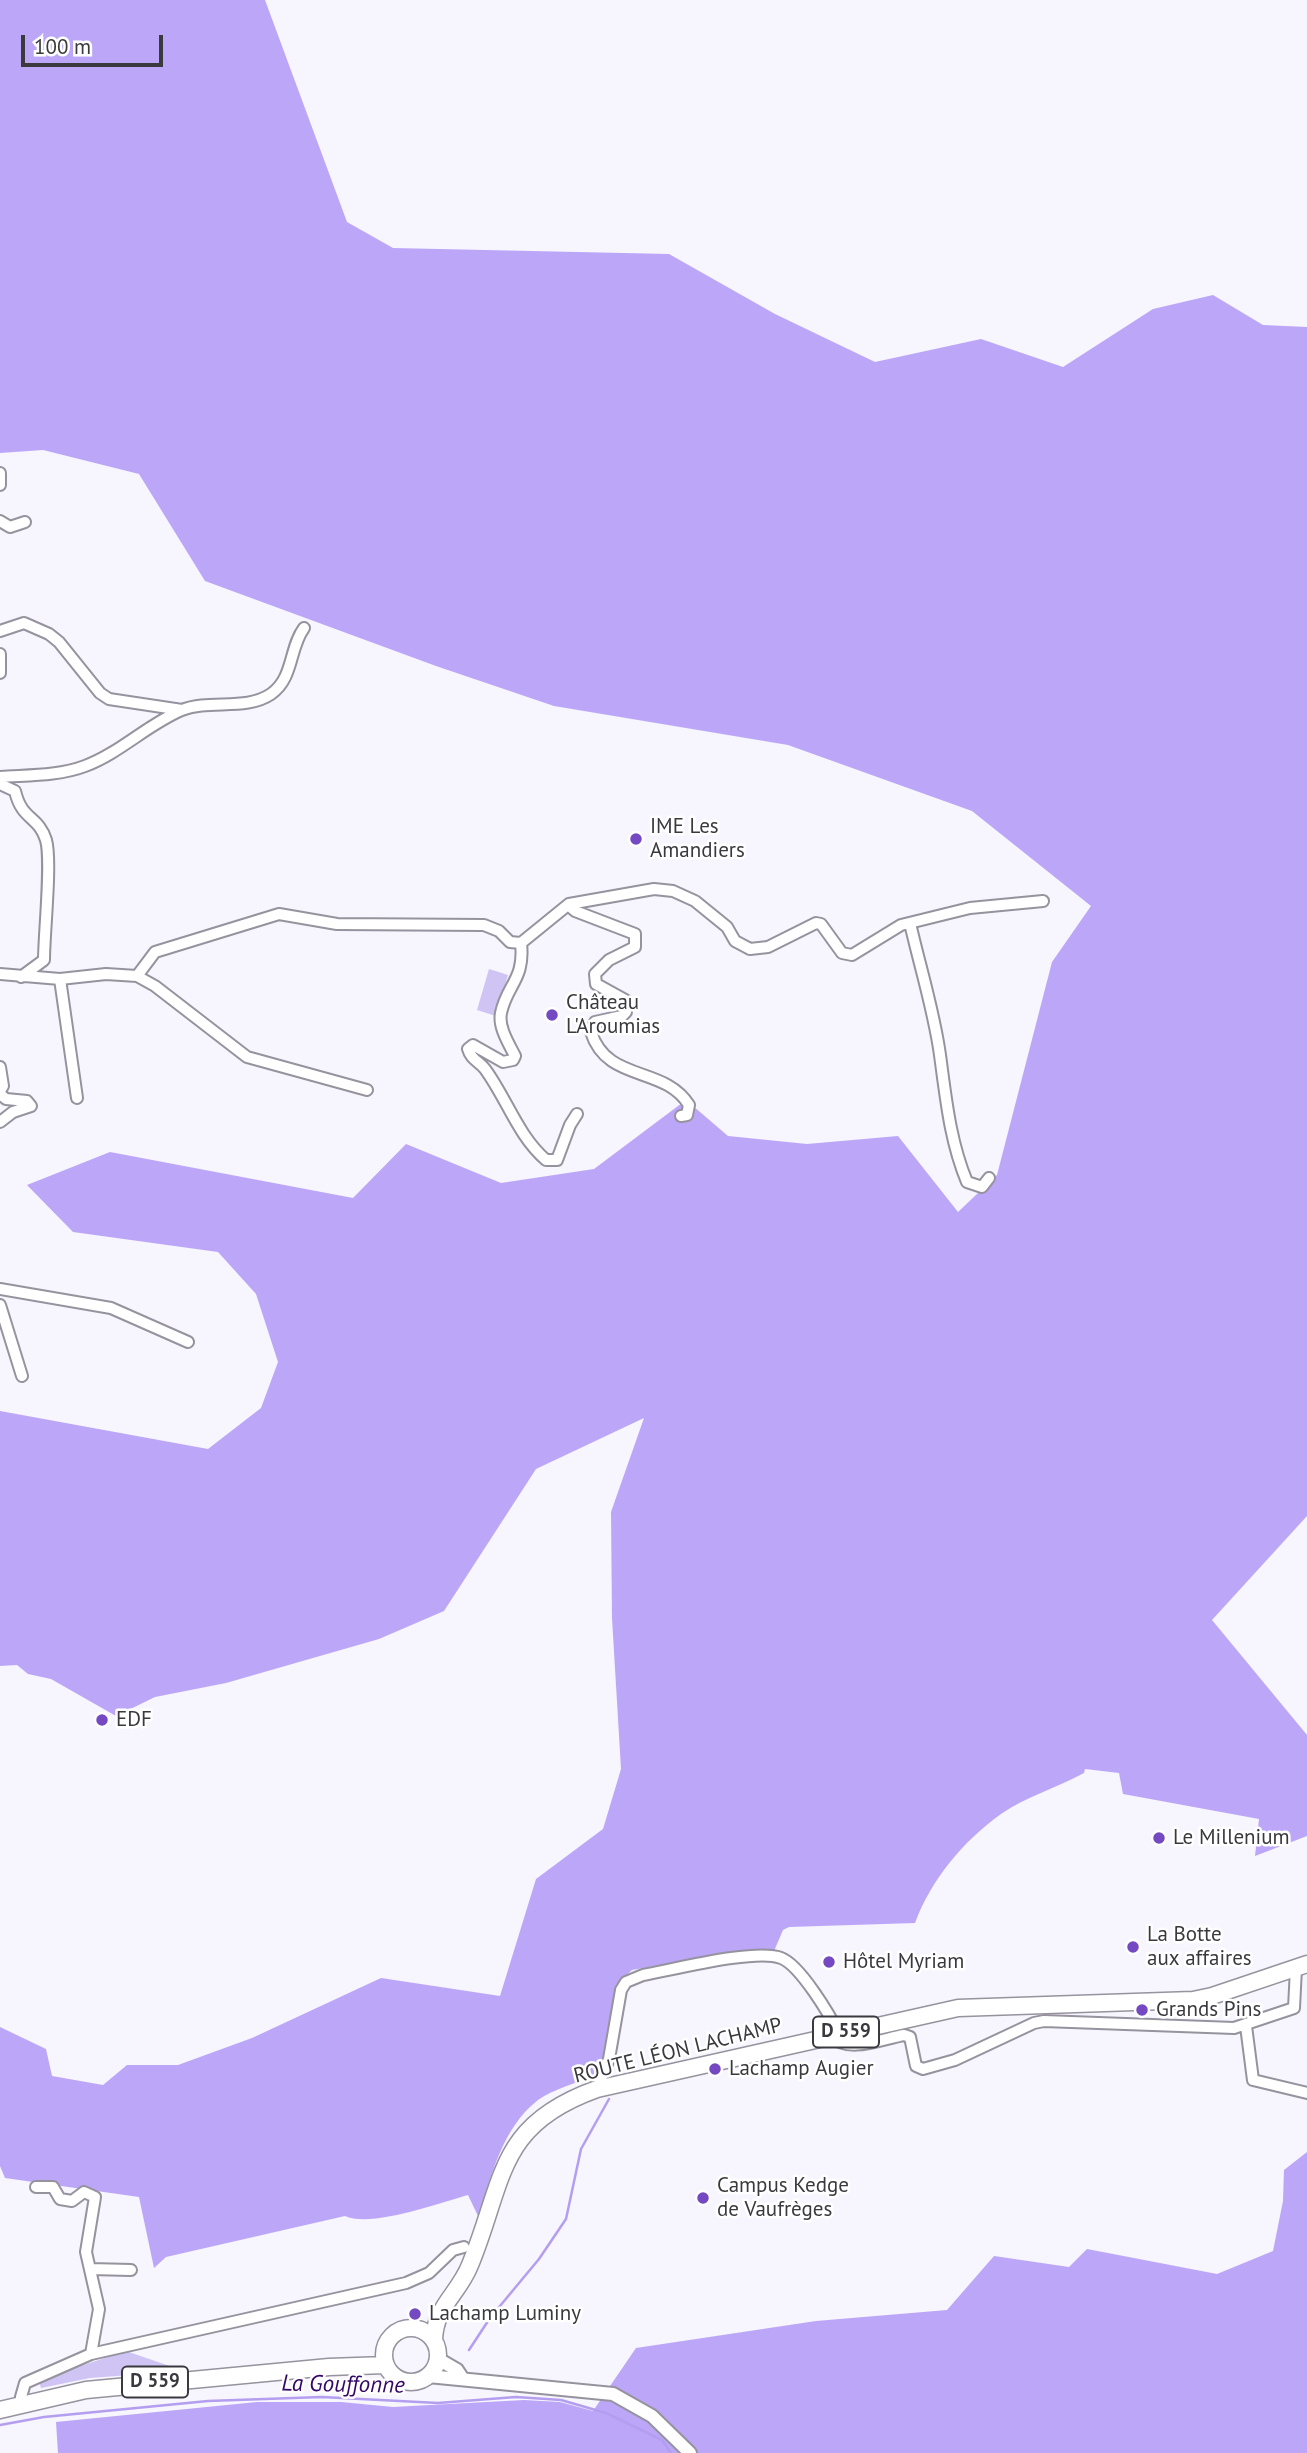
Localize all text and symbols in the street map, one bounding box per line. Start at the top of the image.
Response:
scale bar [24,21,166,65]
text: 100 m [34,33,91,60]
place label: IME Les Amandiers [650,814,745,864]
marker: IME Les Amandiers [628,831,644,847]
place label: Château L'Aroumias [566,990,660,1040]
marker: Château L'Aroumias [544,1007,560,1023]
place label: EDF [116,1707,152,1733]
marker: EDF [94,1712,110,1728]
place label: Le Millenium [1173,1825,1290,1851]
marker: Le Millenium [1151,1830,1167,1846]
place label: La Botte aux affaires [1147,1922,1252,1972]
marker: La Botte aux affaires [1125,1939,1141,1955]
place label: Hôtel Myriam [843,1949,964,1975]
marker: Hôtel Myriam [821,1954,837,1970]
place label: Grands Pins [1156,1997,1261,2023]
marker: Grands Pins [1134,2002,1150,2018]
street label: ROUTE LÉON LACHAMP [571,2013,785,2089]
road number: D 559 [813,2016,879,2048]
place label: Lachamp Augier [729,2056,874,2082]
marker: Lachamp Augier [707,2061,723,2077]
place label: Campus Kedge de Vaufrèges [717,2173,849,2223]
marker: Campus Kedge de Vaufrèges [695,2190,711,2206]
place label: Lachamp Luminy [429,2301,581,2327]
marker: Lachamp Luminy [407,2306,423,2322]
road number: D 559 [122,2366,188,2398]
water label: La Gouffonne [281,2370,405,2400]

